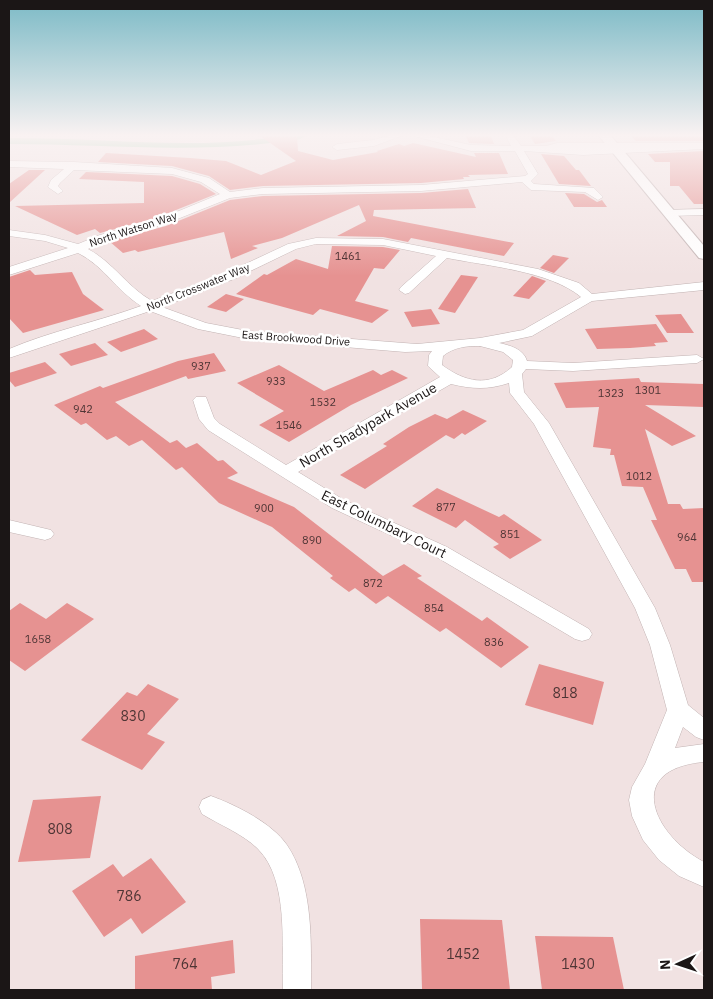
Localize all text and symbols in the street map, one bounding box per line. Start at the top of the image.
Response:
street label: North Watson Way [87,208,179,250]
house number: 1461 [335,249,362,263]
street label: North Crosswater Way [144,260,252,314]
street label: East Brookwood Drive [241,327,351,349]
house number: 937 [191,359,211,373]
house number: 933 [266,374,286,388]
street label: North Shadypark Avenue [296,378,440,472]
house number: 1301 [635,383,662,397]
house number: 1323 [598,386,624,400]
house number: 1532 [310,395,336,409]
house number: 942 [73,402,93,416]
house number: 1546 [276,418,302,432]
house number: 1012 [626,469,652,483]
street label: East Columbary Court [319,486,450,562]
house number: 877 [436,500,456,514]
house number: 900 [254,501,274,515]
house number: 851 [500,527,520,541]
house number: 964 [677,530,697,544]
house number: 890 [302,533,322,547]
house number: 872 [363,576,383,590]
house number: 854 [424,601,444,615]
house number: 1658 [25,632,51,646]
house number: 836 [484,635,504,649]
house number: 818 [552,684,578,702]
house number: 830 [120,707,146,725]
house number: 808 [47,820,73,838]
house number: 786 [116,887,142,905]
north arrow [653,939,703,989]
house number: 1452 [446,945,480,963]
house number: 764 [172,955,198,973]
house number: 1430 [561,955,595,973]
text: N [656,959,674,970]

